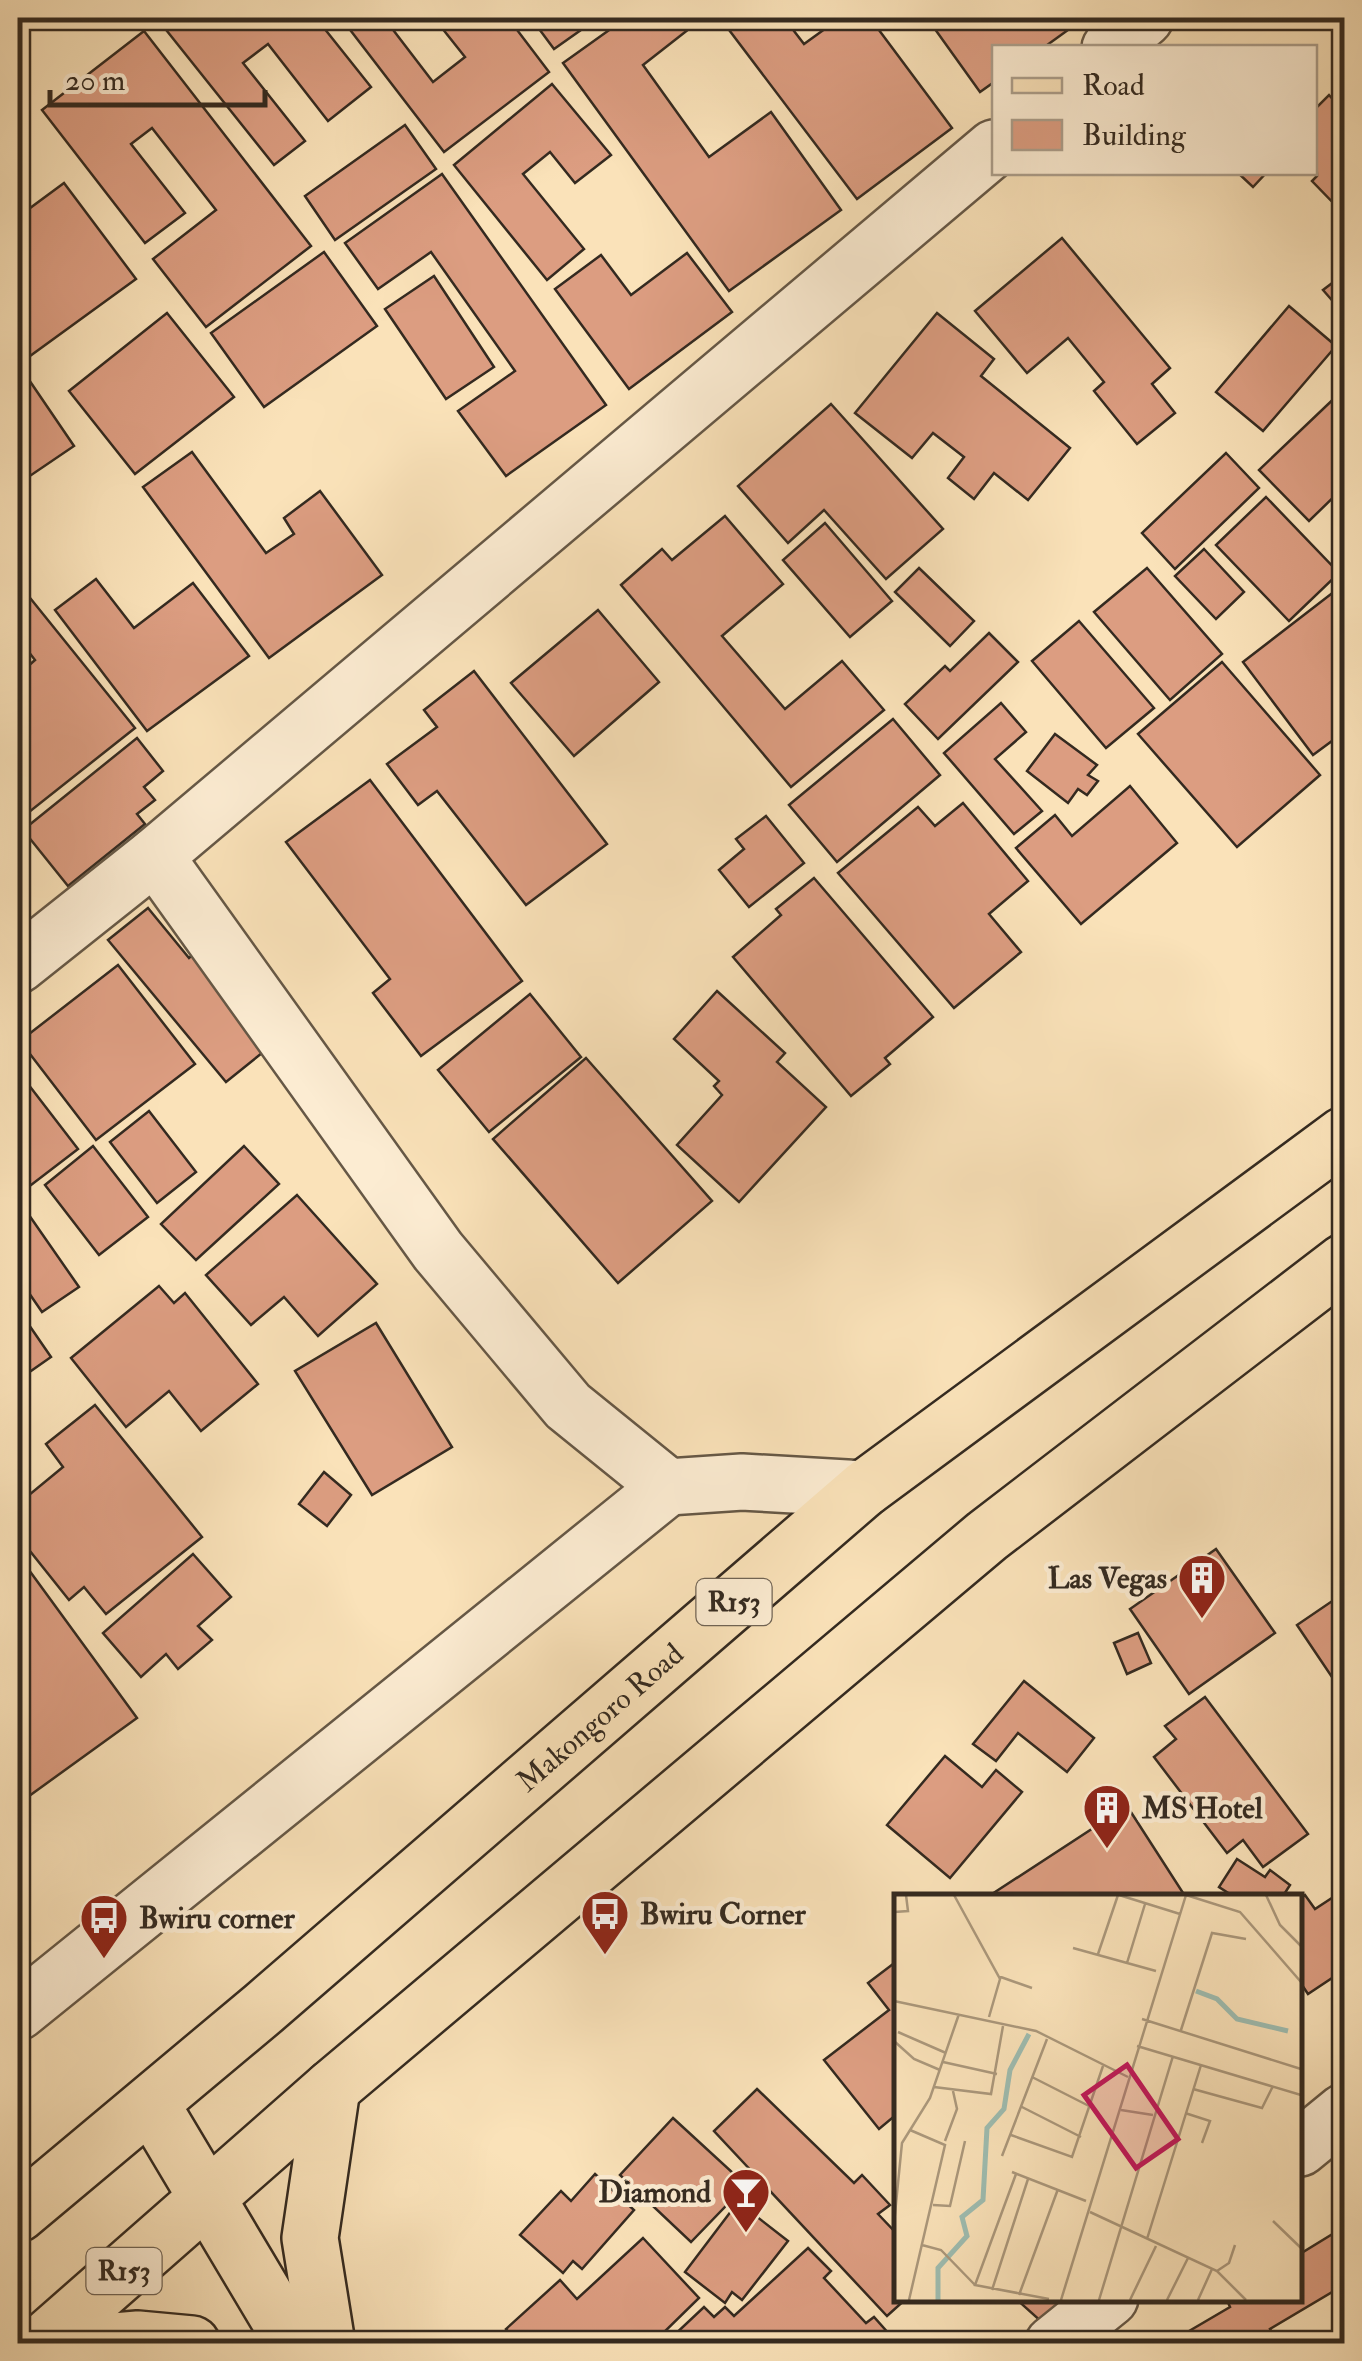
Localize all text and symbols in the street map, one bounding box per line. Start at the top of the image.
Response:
scale bar [50,45,265,107]
legend [992,45,1317,175]
text: 20 m [65,62,125,99]
text: Road [1082,67,1145,104]
text: Building [1082,117,1187,154]
building icon: Las Vegas [1176,1552,1228,1620]
place label: Las Vegas [1048,1560,1167,1597]
road number: R153 [696,1579,772,1625]
street label: Makongoro Road [509,1635,691,1800]
building icon: MS Hotel [1081,1782,1133,1850]
place label: MS Hotel [1141,1790,1263,1827]
bus stop icon: Bwiru Corner [579,1888,631,1956]
bus stop icon: Bwiru corner [78,1892,130,1960]
inset map [894,1894,1302,2301]
place label: Bwiru Corner [640,1896,807,1933]
place label: Bwiru corner [139,1900,296,1937]
bar icon: Diamond [720,2166,772,2234]
place label: Diamond [599,2174,711,2211]
road number: R153 [86,2248,162,2294]

